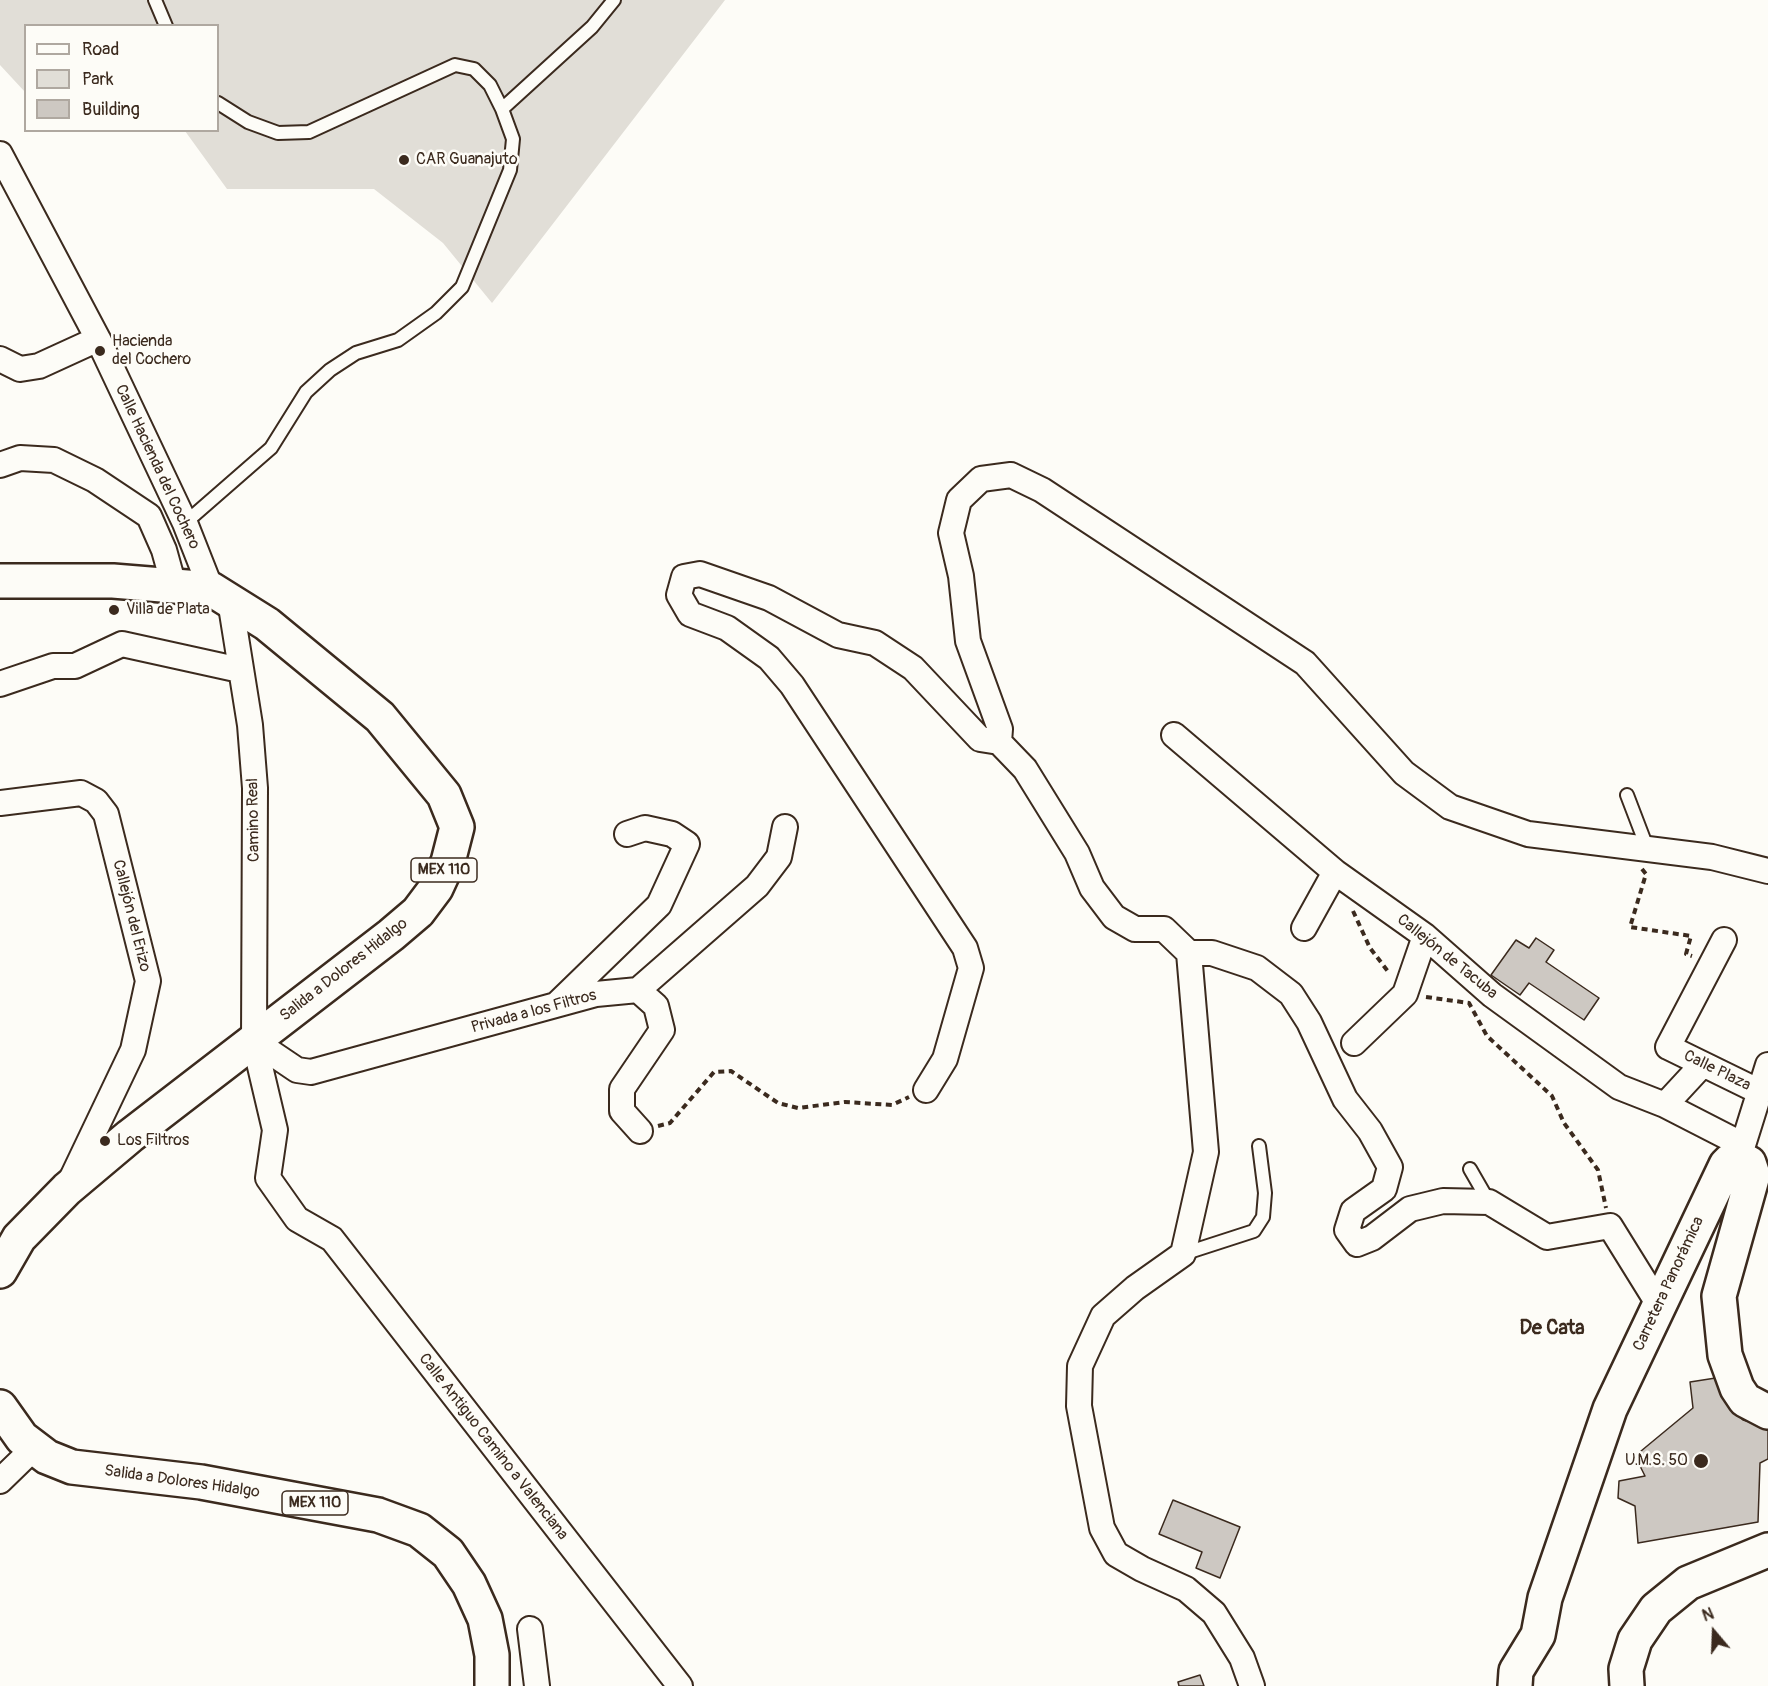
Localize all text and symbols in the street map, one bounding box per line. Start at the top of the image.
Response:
legend [24,24,219,132]
text: Road [82,38,119,61]
text: Park [82,68,114,91]
text: Building [82,98,140,121]
place label: CAR Guanajuto [416,150,518,170]
marker: CAR Guanajuto [397,153,411,167]
place label: Hacienda del Cochero [112,332,191,370]
marker: Hacienda del Cochero [93,344,107,358]
street label: Calle Hacienda del Cochero [110,382,204,552]
place label: Villa de Plata [126,600,210,620]
marker: Villa de Plata [107,603,121,617]
street label: Camino Real [244,778,264,862]
street label: Callejón del Erizo [108,858,154,974]
road number: MEX 110 [411,858,477,882]
street label: Callejón de Tacuba [1393,911,1501,1003]
street label: Salida a Dolores Hidalgo [276,914,412,1026]
street label: Privada a los Filtros [469,986,599,1038]
street label: Calle Plaza [1680,1047,1754,1095]
place label: Los Filtros [117,1131,189,1151]
marker: Los Filtros [98,1134,112,1148]
street label: Carretera Panorámica [1629,1214,1709,1354]
district label: De Cata [1519,1317,1585,1341]
street label: Calle Antiguo Camino a Valenciana [414,1350,572,1544]
place label: U.M.S. 50 [1625,1451,1688,1471]
marker: U.M.S. 50 [1692,1452,1710,1470]
street label: Salida a Dolores Hidalgo [103,1462,261,1502]
road number: MEX 110 [282,1491,348,1515]
north arrow [1684,1602,1744,1662]
text: N [1700,1604,1717,1626]

